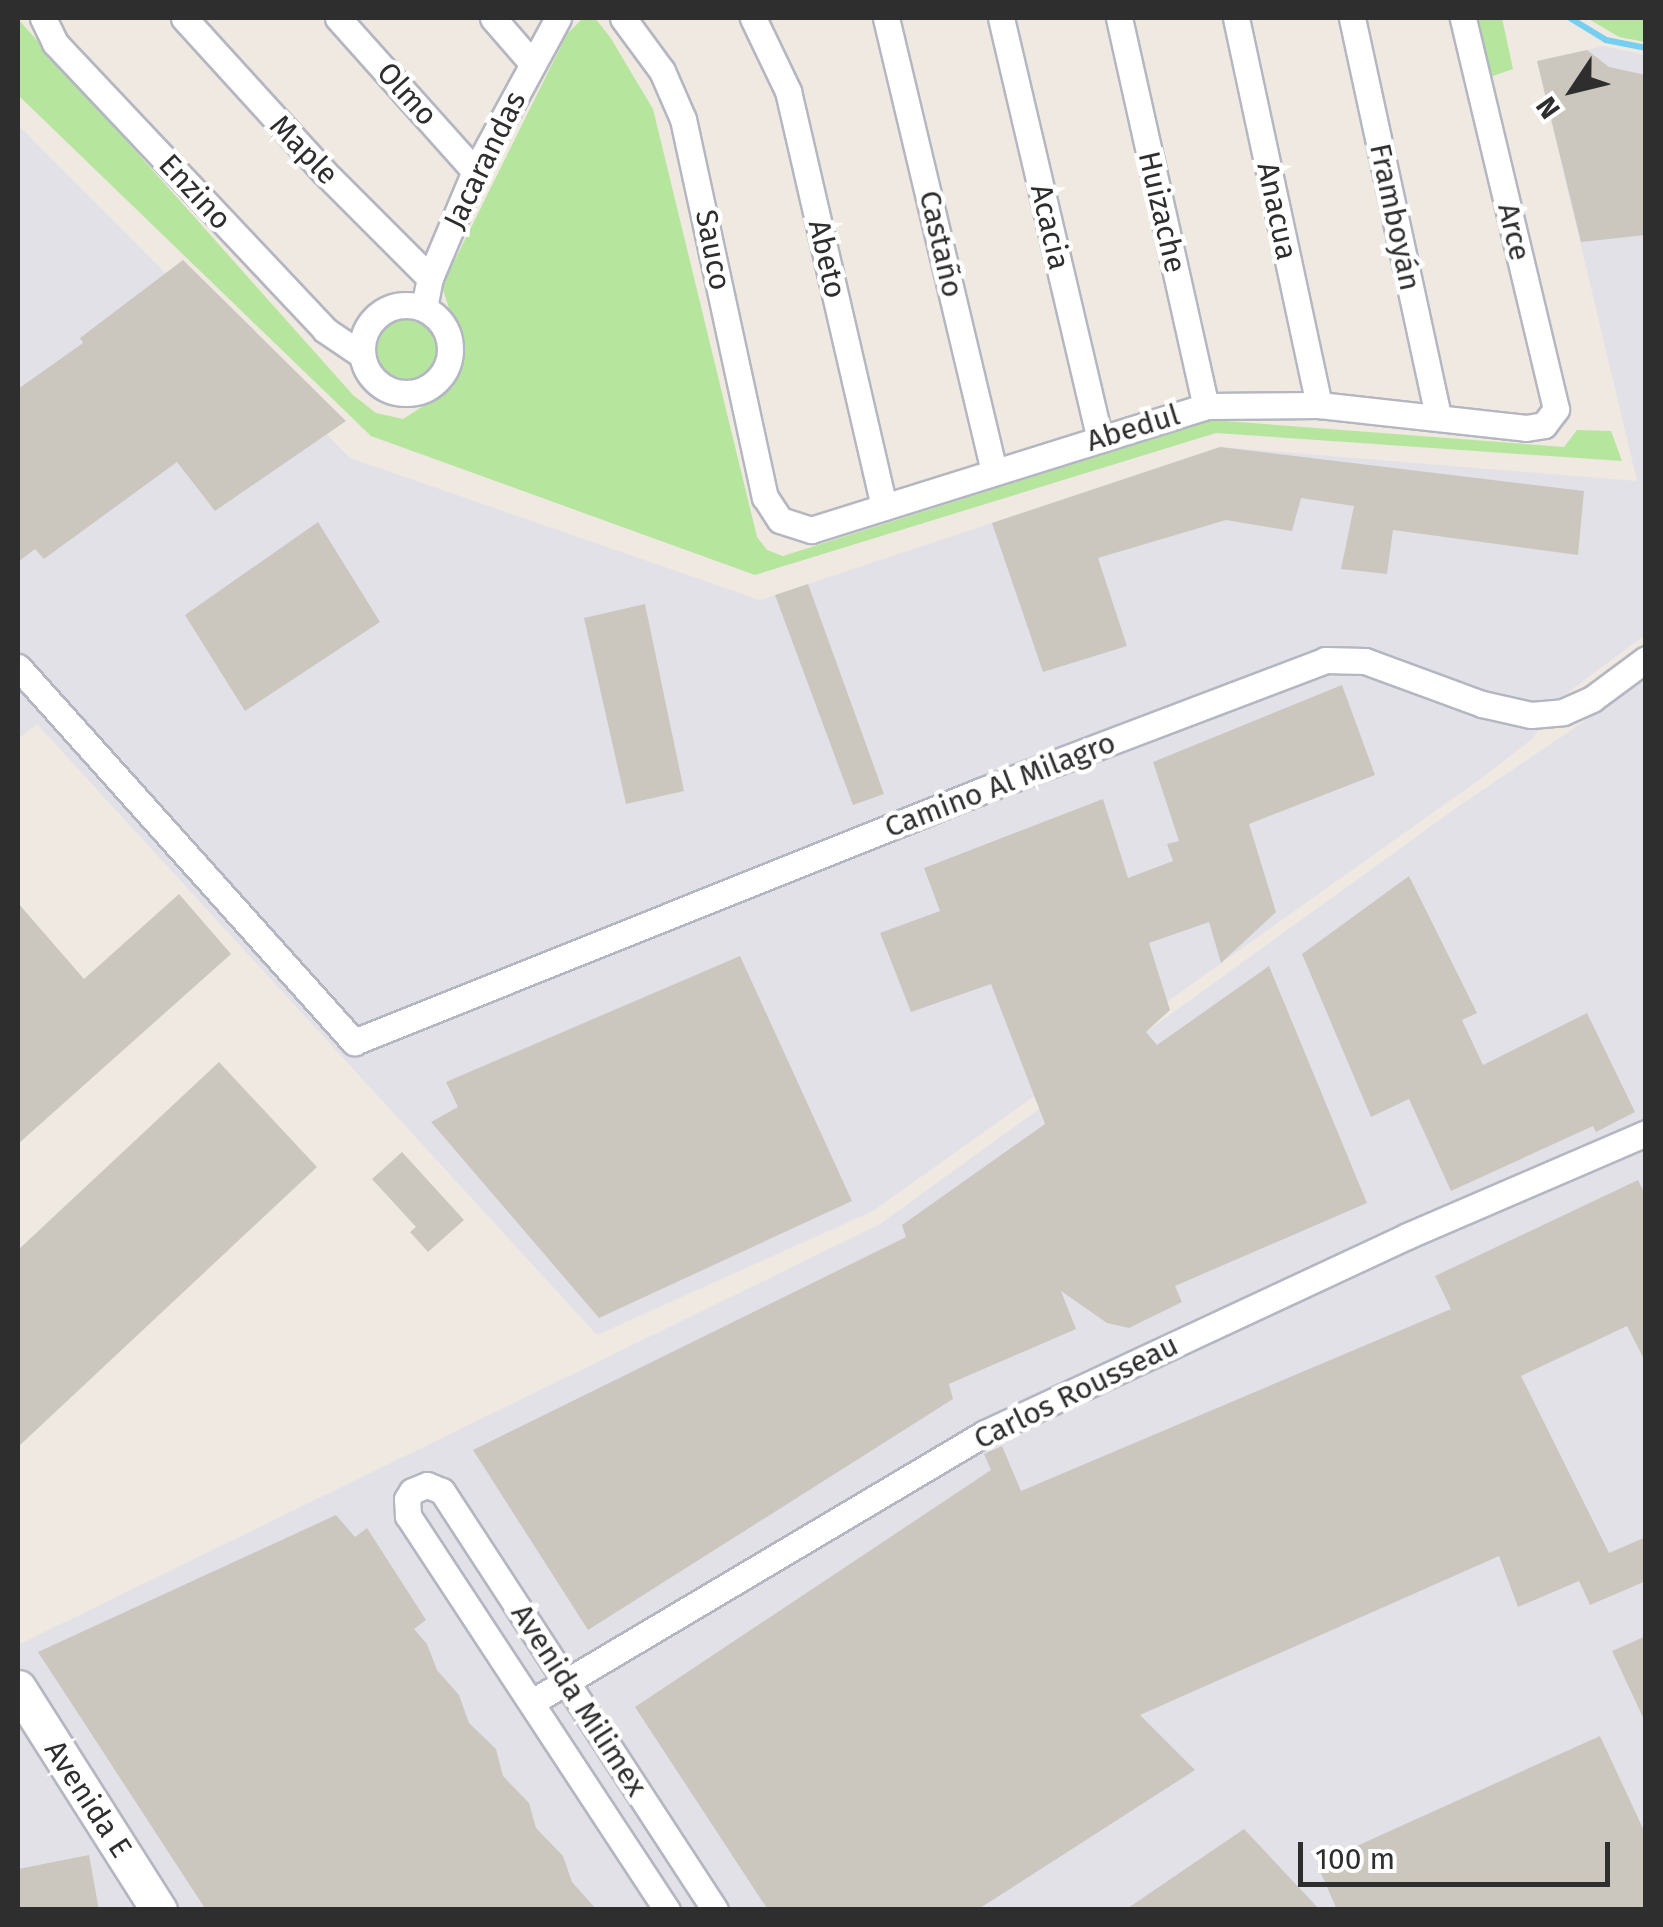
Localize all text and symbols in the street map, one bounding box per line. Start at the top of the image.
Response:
north arrow [1523,40,1623,140]
street label: Olmo [369,55,445,133]
street label: Jacarandas [436,85,534,235]
text: N [1529,90,1567,125]
street label: Maple [262,108,346,192]
street label: Framboyán [1362,140,1428,294]
street label: Enzino [151,147,239,237]
street label: Huizache [1131,148,1193,276]
street label: Anacua [1249,159,1305,263]
street label: Acacia [1023,181,1077,273]
street label: Castaño [911,187,971,301]
street label: Arce [1490,200,1538,264]
street label: Sauco [688,207,738,293]
street label: Abeto [801,216,853,302]
street label: Abedul [1082,397,1184,459]
street label: Camino Al Milagro [880,724,1120,846]
street label: Carlos Rousseau [968,1327,1184,1457]
street label: Avenida Milimex [503,1597,655,1803]
street label: Avenida E [37,1734,139,1864]
scale bar [1303,1822,1616,1884]
text: 100 m [1315,1841,1395,1877]

